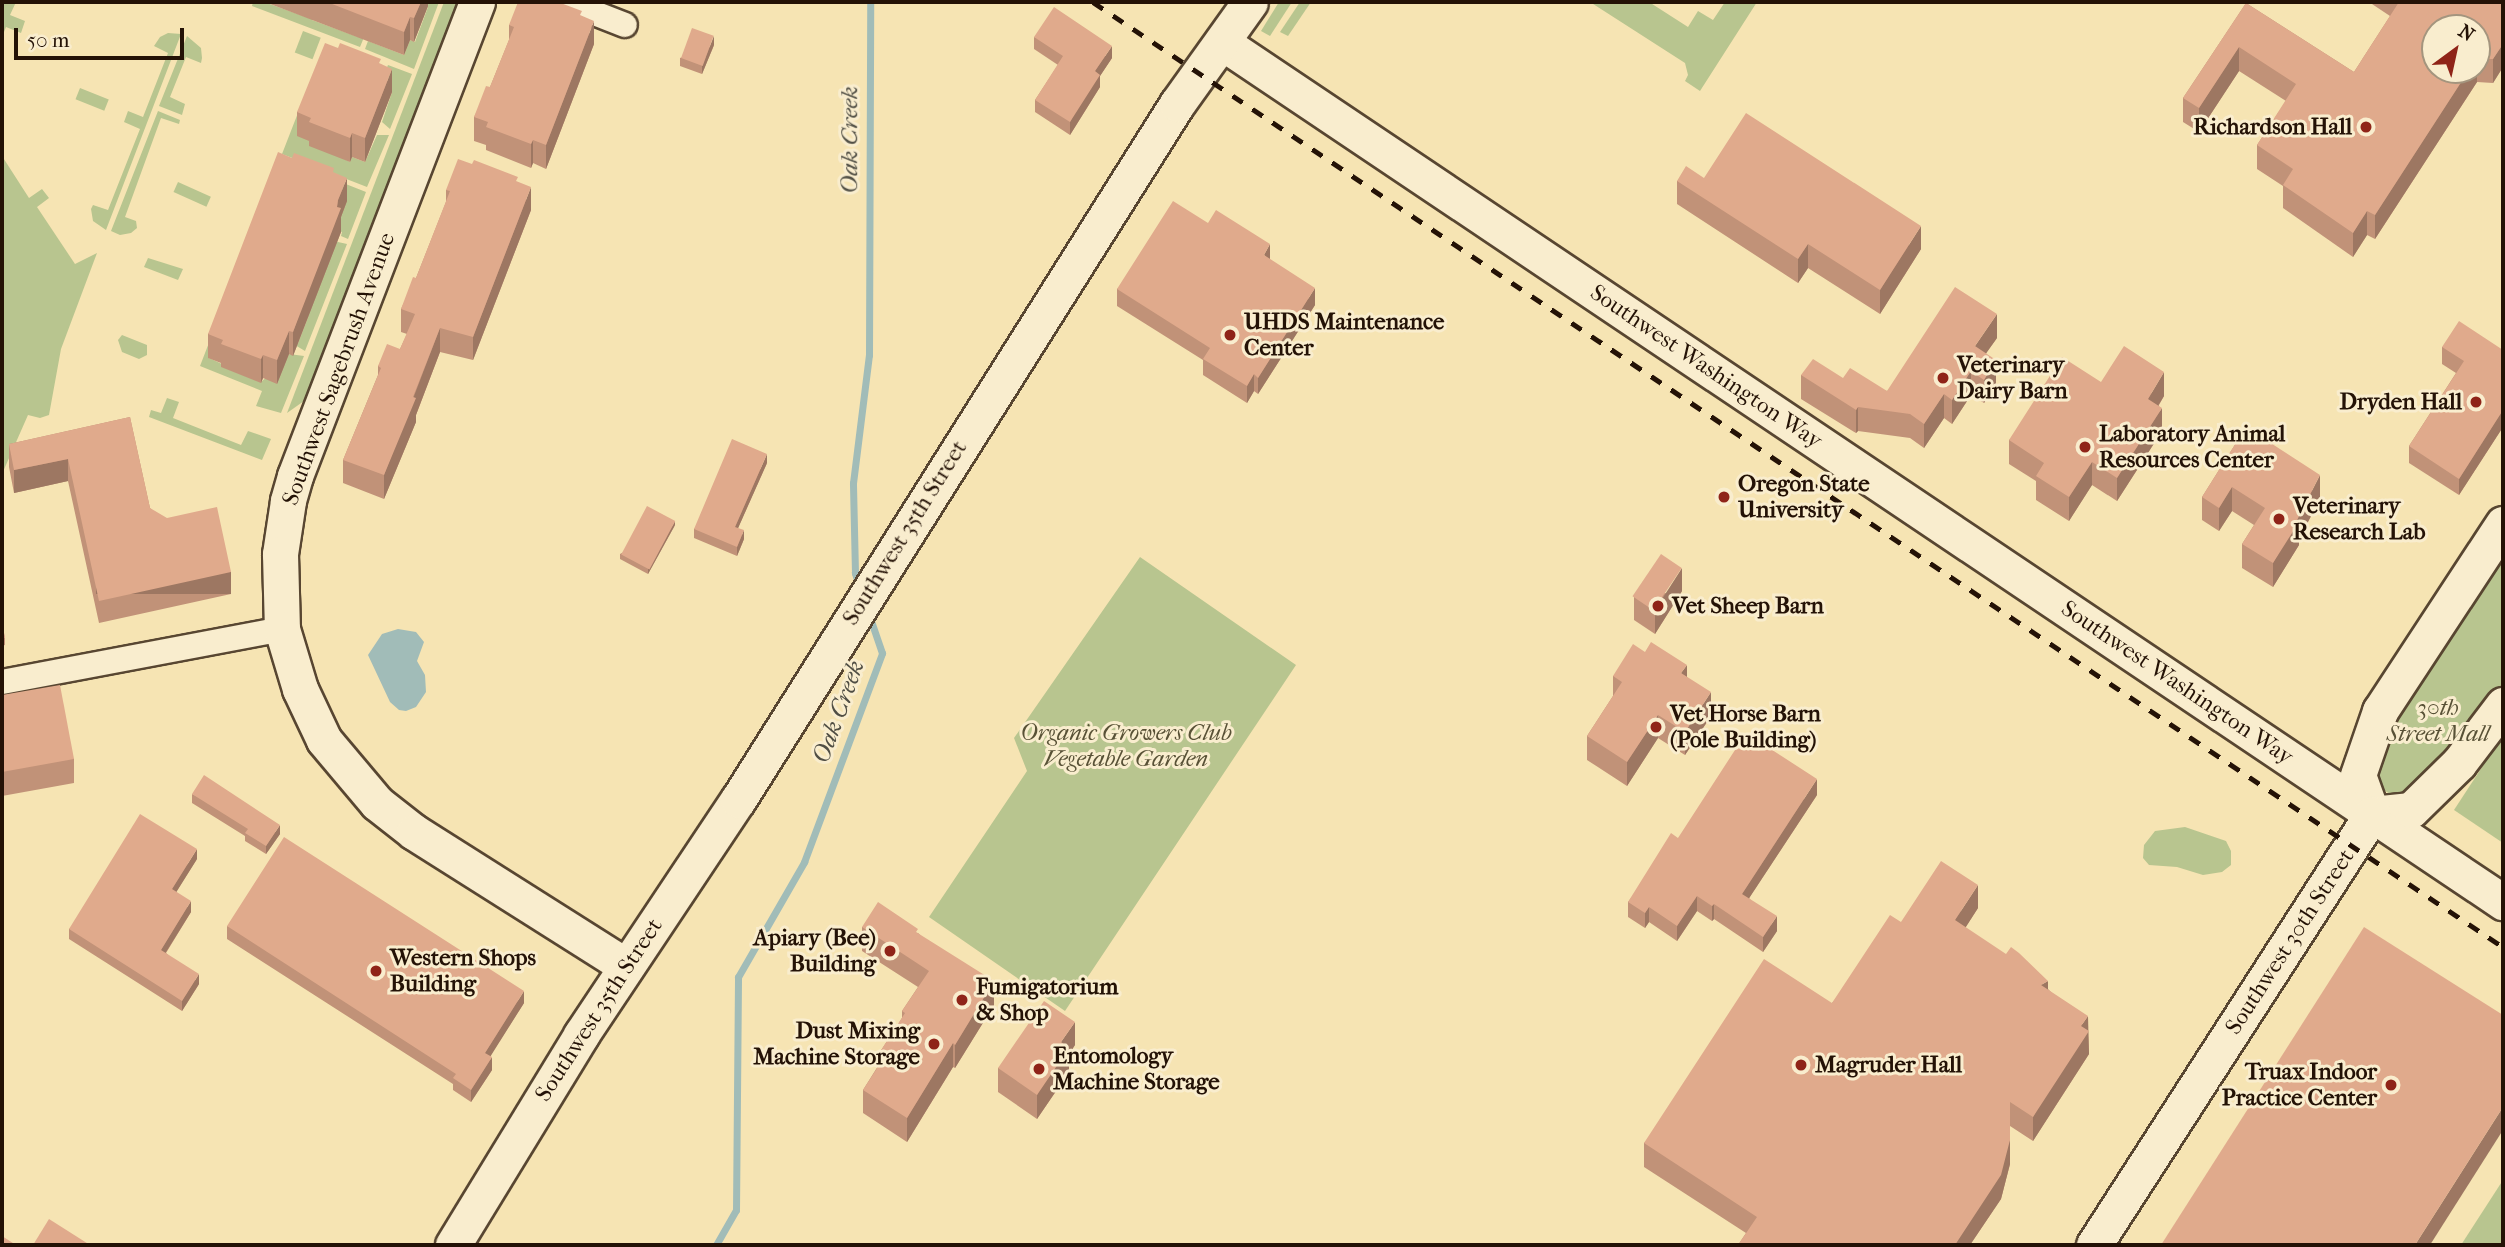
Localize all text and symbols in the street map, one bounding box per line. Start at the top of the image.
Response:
scale bar [18,14,187,58]
north arrow [2421,14,2491,84]
text: N [2454,20,2478,46]
text: 50 m [27,28,70,52]
water label: Oak Creek [836,86,864,194]
place label: Richardson Hall [2193,113,2352,141]
marker: Richardson Hall [2358,119,2374,135]
street label: Southwest Sagebrush Avenue [277,229,401,509]
street label: Southwest Washington Way [1585,279,1827,455]
place label: UHDS Maintenance Center [1244,308,1444,362]
marker: UHDS Maintenance Center [1222,327,1238,343]
place label: Veterinary Dairy Barn [1957,351,2068,405]
marker: Veterinary Dairy Barn [1935,370,1951,386]
place label: Dryden Hall [2339,388,2462,416]
marker: Dryden Hall [2468,394,2484,410]
place label: Laboratory Animal Resources Center [2099,420,2285,474]
street label: Southwest 35th Street [837,435,973,631]
marker: Laboratory Animal Resources Center [2077,439,2093,455]
place label: Oregon State University [1738,470,1870,524]
marker: Oregon State University [1716,489,1732,505]
place label: Veterinary Research Lab [2293,492,2425,546]
marker: Veterinary Research Lab [2271,511,2287,527]
place label: Vet Sheep Barn [1672,592,1824,620]
street label: Southwest Washington Way [2056,595,2298,771]
marker: Vet Sheep Barn [1650,598,1666,614]
water label: Oak Creek [807,657,871,767]
park label: 30th Street Mall [2387,694,2489,748]
place label: Vet Horse Barn (Pole Building) [1670,700,1821,754]
park label: Organic Growers Club Vegetable Garden [1020,719,1232,773]
marker: Vet Horse Barn (Pole Building) [1648,719,1664,735]
street label: Southwest 30th Street [2220,844,2360,1040]
street label: Southwest 35th Street [529,913,669,1107]
place label: Apiary (Bee) Building [754,924,876,978]
marker: Apiary (Bee) Building [882,943,898,959]
place label: Western Shops Building [390,944,536,998]
marker: Western Shops Building [368,963,384,979]
place label: Fumigatorium & Shop [976,973,1118,1027]
marker: Fumigatorium & Shop [954,992,970,1008]
place label: Dust Mixing Machine Storage [753,1017,920,1071]
marker: Dust Mixing Machine Storage [926,1036,942,1052]
place label: Entomology Machine Storage [1053,1042,1220,1096]
place label: Magruder Hall [1815,1051,1962,1079]
marker: Magruder Hall [1793,1057,1809,1073]
place label: Truax Indoor Practice Center [2222,1058,2377,1112]
marker: Entomology Machine Storage [1031,1061,1047,1077]
marker: Truax Indoor Practice Center [2383,1077,2399,1093]

